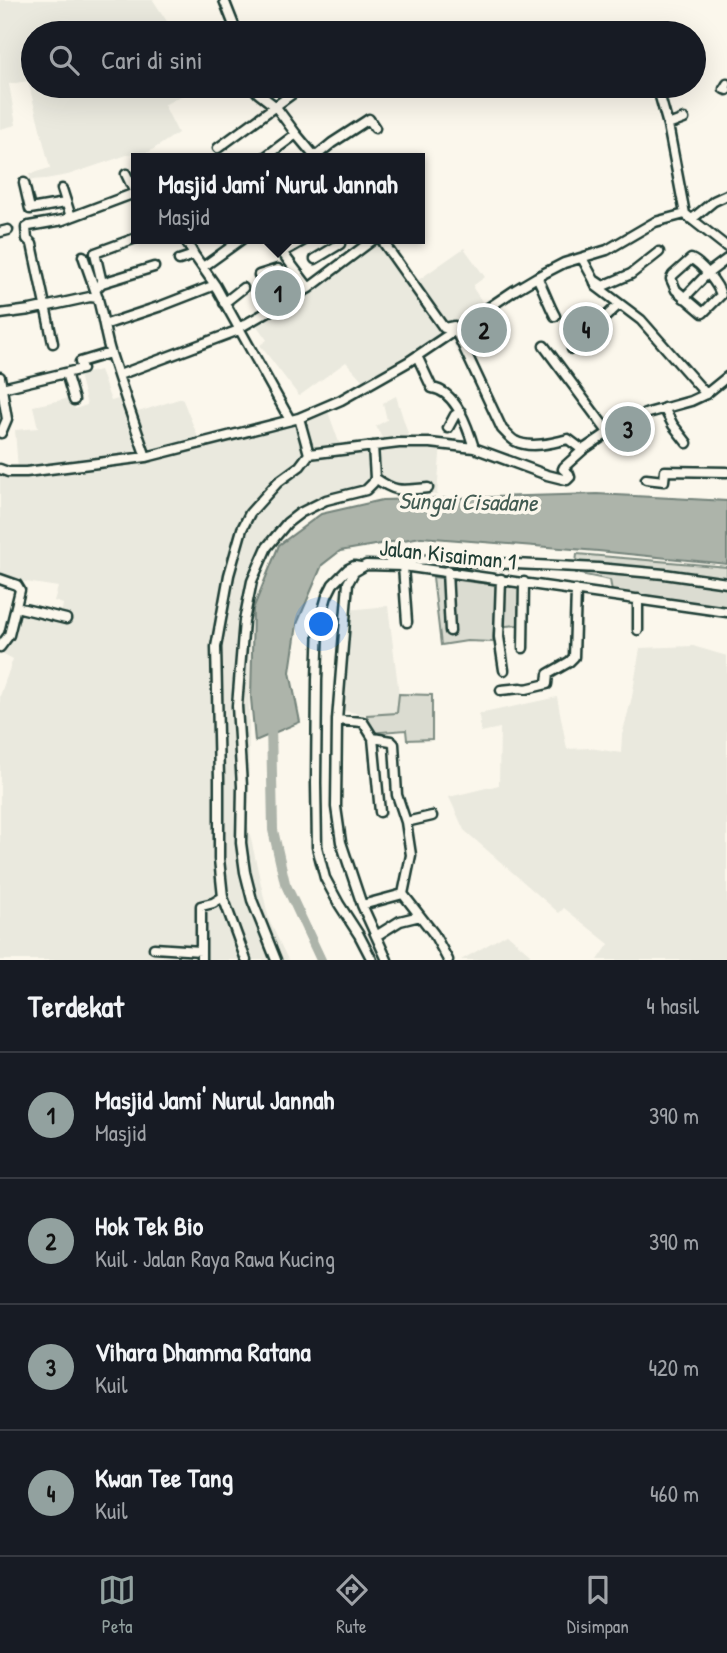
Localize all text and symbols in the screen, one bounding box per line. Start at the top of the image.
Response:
search box [21,21,706,98]
icon: search [45,41,83,79]
text: Cari di sini [101,42,203,77]
popup [131,153,425,244]
text: Masjid Jami' Nurul Jannah [158,166,398,201]
text: Masjid [158,201,209,232]
pin: 1 [255,267,301,319]
pin: 4 [563,303,609,355]
pin: 2 [461,304,507,356]
pin: 3 [605,403,651,455]
water label: Sungai Cisadane [398,484,539,519]
street label: Jalan Kisaiman 1 [378,531,518,577]
your location [304,607,338,641]
text: Terdekat [28,986,124,1026]
text: 4 hasil [646,990,699,1021]
text: Masjid Jami' Nurul Jannah [95,1082,334,1117]
text: 1 [47,1100,55,1131]
text: 390 m [649,1100,699,1131]
text: Masjid [95,1117,146,1148]
text: Hok Tek Bio [95,1208,203,1243]
text: 2 [46,1226,56,1257]
text: 390 m [649,1226,699,1257]
text: Kuil · Jalan Raya Rawa Kucing [95,1243,335,1274]
text: Vihara Dhamma Ratana [95,1334,311,1369]
text: 3 [46,1352,56,1383]
text: 420 m [648,1352,699,1383]
text: Kuil [95,1369,128,1400]
text: Kwan Tee Tang [95,1460,233,1495]
text: 4 [47,1478,55,1509]
text: 460 m [650,1478,699,1509]
text: Kuil [95,1495,128,1526]
tab: Peta [98,1571,136,1639]
tab: Rute [333,1571,371,1639]
tab: Disimpan [567,1571,629,1639]

